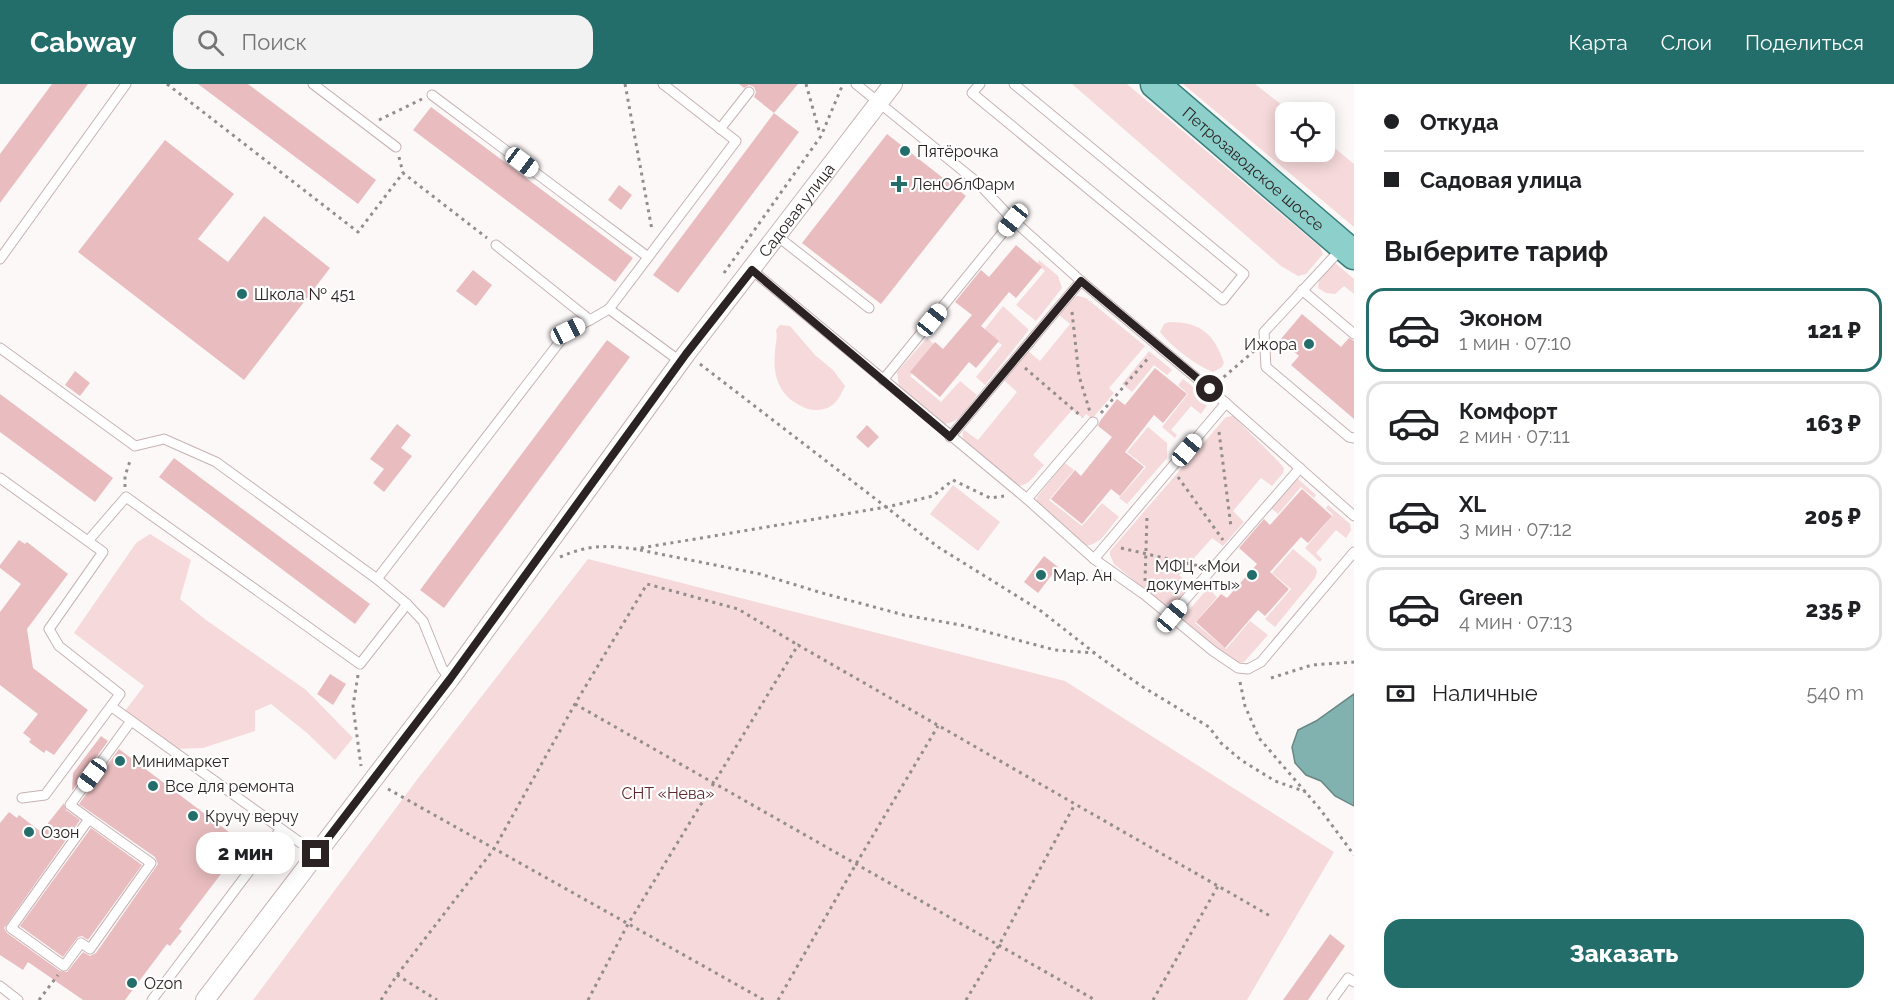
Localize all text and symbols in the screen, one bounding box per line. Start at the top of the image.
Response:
search box [173,15,593,69]
text: Cabway [30,26,137,59]
icon: search [194,26,227,59]
text: Поиск [242,29,307,55]
text: Карта [1569,30,1628,55]
text: Слои [1661,30,1712,55]
text: Поделиться [1745,30,1864,55]
map controls [1275,102,1335,162]
button: locate [1275,102,1335,162]
street label: Петрозаводское шоссе [1179,103,1328,235]
text: Откуда [1420,109,1499,135]
place label: Пятёрочка [917,142,998,161]
car [502,144,542,180]
marker: Пятёрочка [898,144,912,158]
street label: Садовая улица [755,160,839,261]
text: Садовая улица [1420,167,1582,193]
place label: ЛенОблФарм [911,175,1015,194]
marker: ЛенОблФарм [892,177,906,191]
car [995,200,1031,240]
text: Выберите тариф [1384,236,1608,267]
place label: Школа № 451 [254,285,355,304]
marker: Школа № 451 [235,287,249,301]
car [914,300,950,340]
icon: car [1387,303,1441,357]
text: Эконом [1459,305,1543,331]
car [548,315,588,347]
text: 121 ₽ [1807,317,1861,343]
text: 1 мин · 07:10 [1459,331,1572,355]
place label: Ижора [1244,335,1297,354]
marker: Ижора [1302,337,1316,351]
route start [1196,375,1223,402]
icon: car [1387,396,1441,450]
text: Комфорт [1459,398,1557,424]
text: 163 ₽ [1806,410,1861,436]
text: 2 мин · 07:11 [1459,424,1570,448]
car [1169,430,1205,470]
icon: car [1387,489,1441,543]
text: XL [1459,491,1486,517]
text: 205 ₽ [1804,503,1861,529]
text: 3 мин · 07:12 [1459,517,1572,541]
place label: МФЦ «Мои документы» [1147,557,1240,594]
place label: Мар. Ан [1053,566,1112,585]
marker: Мар. Ан [1034,568,1048,582]
marker: МФЦ «Мои документы» [1245,568,1259,582]
icon: car [1387,582,1441,636]
text: Green [1459,584,1523,610]
car [1154,596,1190,636]
text: 235 ₽ [1805,596,1861,622]
text: 4 мин · 07:13 [1459,610,1572,634]
icon: cash [1384,677,1417,710]
text: Наличные [1432,680,1538,706]
text: 540 m [1806,681,1864,705]
place label: Минимаркет [132,752,229,771]
marker: Минимаркет [113,754,127,768]
car [74,755,110,795]
place label: Все для ремонта [165,777,294,796]
marker: Все для ремонта [146,779,160,793]
park label: СНТ «Нева» [622,784,714,803]
place label: Кручу верчу [205,807,299,826]
marker: Кручу верчу [186,809,200,823]
place label: Озон [41,823,79,842]
marker: Озон [22,825,36,839]
callout: 2 мин [196,833,295,875]
route end [302,840,329,867]
text: 2 мин [218,841,273,865]
button: Заказать [1384,919,1864,988]
place label: Ozon [144,974,183,993]
marker: Ozon [125,976,139,990]

